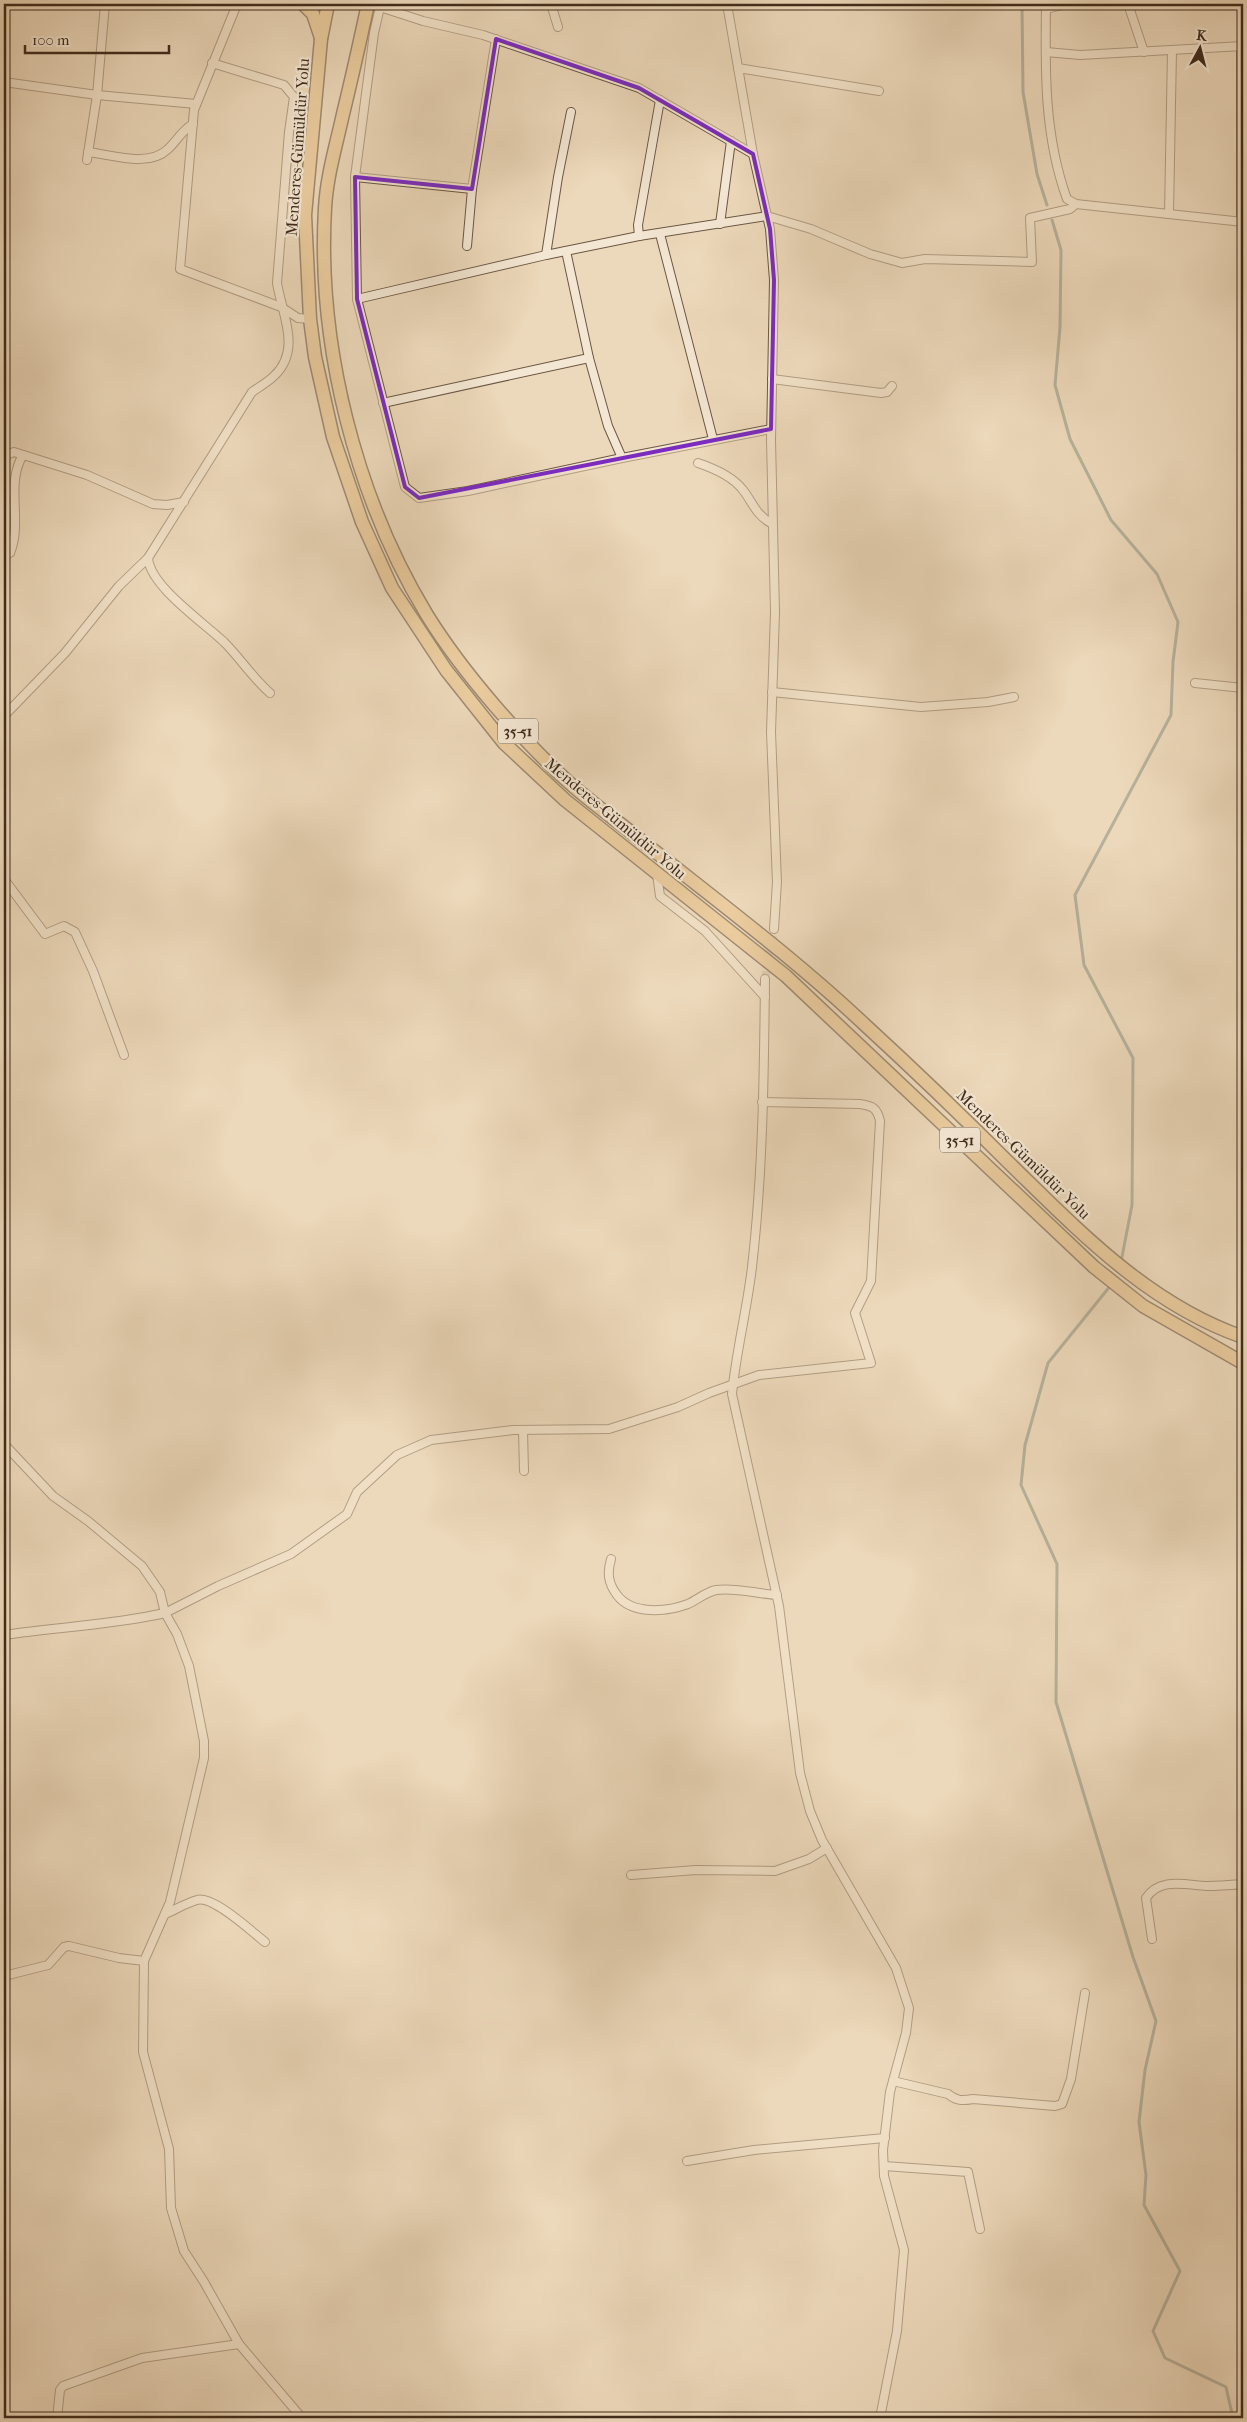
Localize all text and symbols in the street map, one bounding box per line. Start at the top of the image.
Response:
scale bar [25,22,169,54]
north arrow [1174,22,1224,72]
text: K [1195,27,1208,45]
text: 100 m [32,31,70,49]
street label: Menderes-Gümüldür Yolu [282,57,313,237]
road number: 35-51 [498,718,538,744]
street label: Menderes-Gümüldür Yolu [541,754,690,883]
street label: Menderes-Gümüldür Yolu [953,1086,1094,1223]
road number: 35-51 [940,1128,980,1152]

